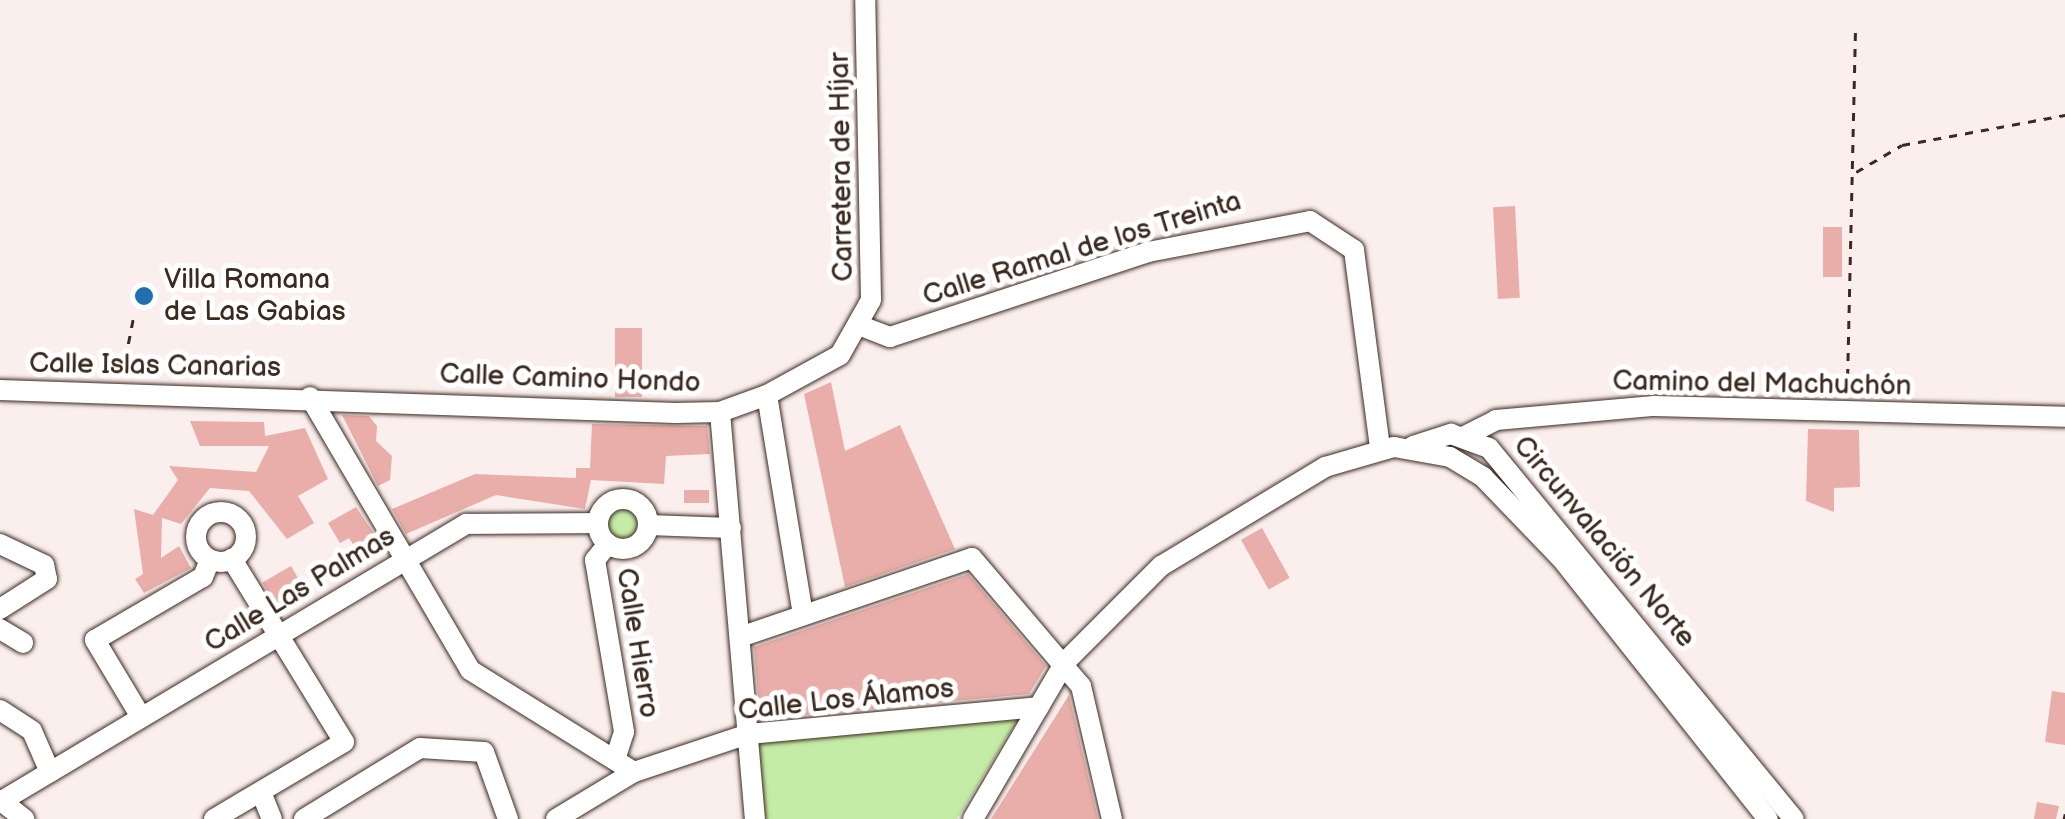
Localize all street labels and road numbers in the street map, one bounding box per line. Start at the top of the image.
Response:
street label: Carretera de Híjar [823,52,861,282]
street label: Calle Ramal de los Treinta [918,184,1246,314]
street label: Calle Islas Canarias [29,347,281,385]
street label: Calle Camino Hondo [439,358,701,400]
street label: Camino del Machuchón [1612,365,1912,403]
street label: Circunvalación Norte [1506,429,1702,655]
street label: Calle Las Palmas [199,520,401,660]
street label: Calle Hierro [609,566,665,720]
street label: Calle Los Álamos [736,672,956,728]

